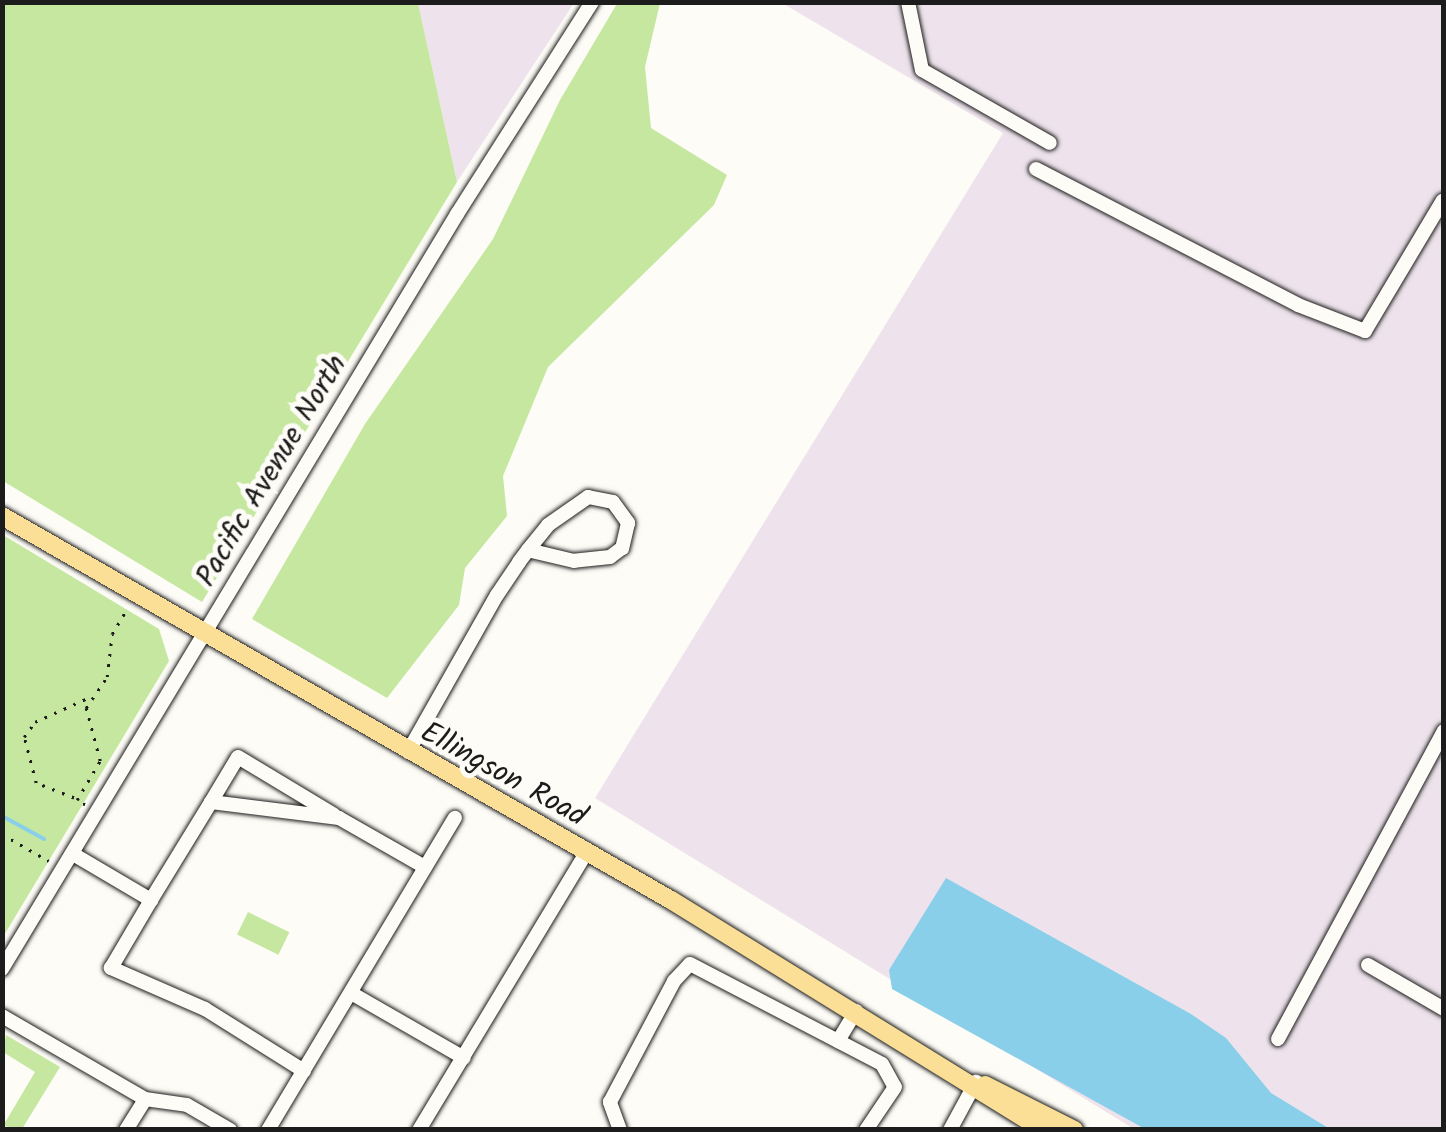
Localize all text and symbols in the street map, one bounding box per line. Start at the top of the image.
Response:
street label: Pacific Avenue North [189,349,355,593]
street label: Ellingson Road [414,715,592,835]

